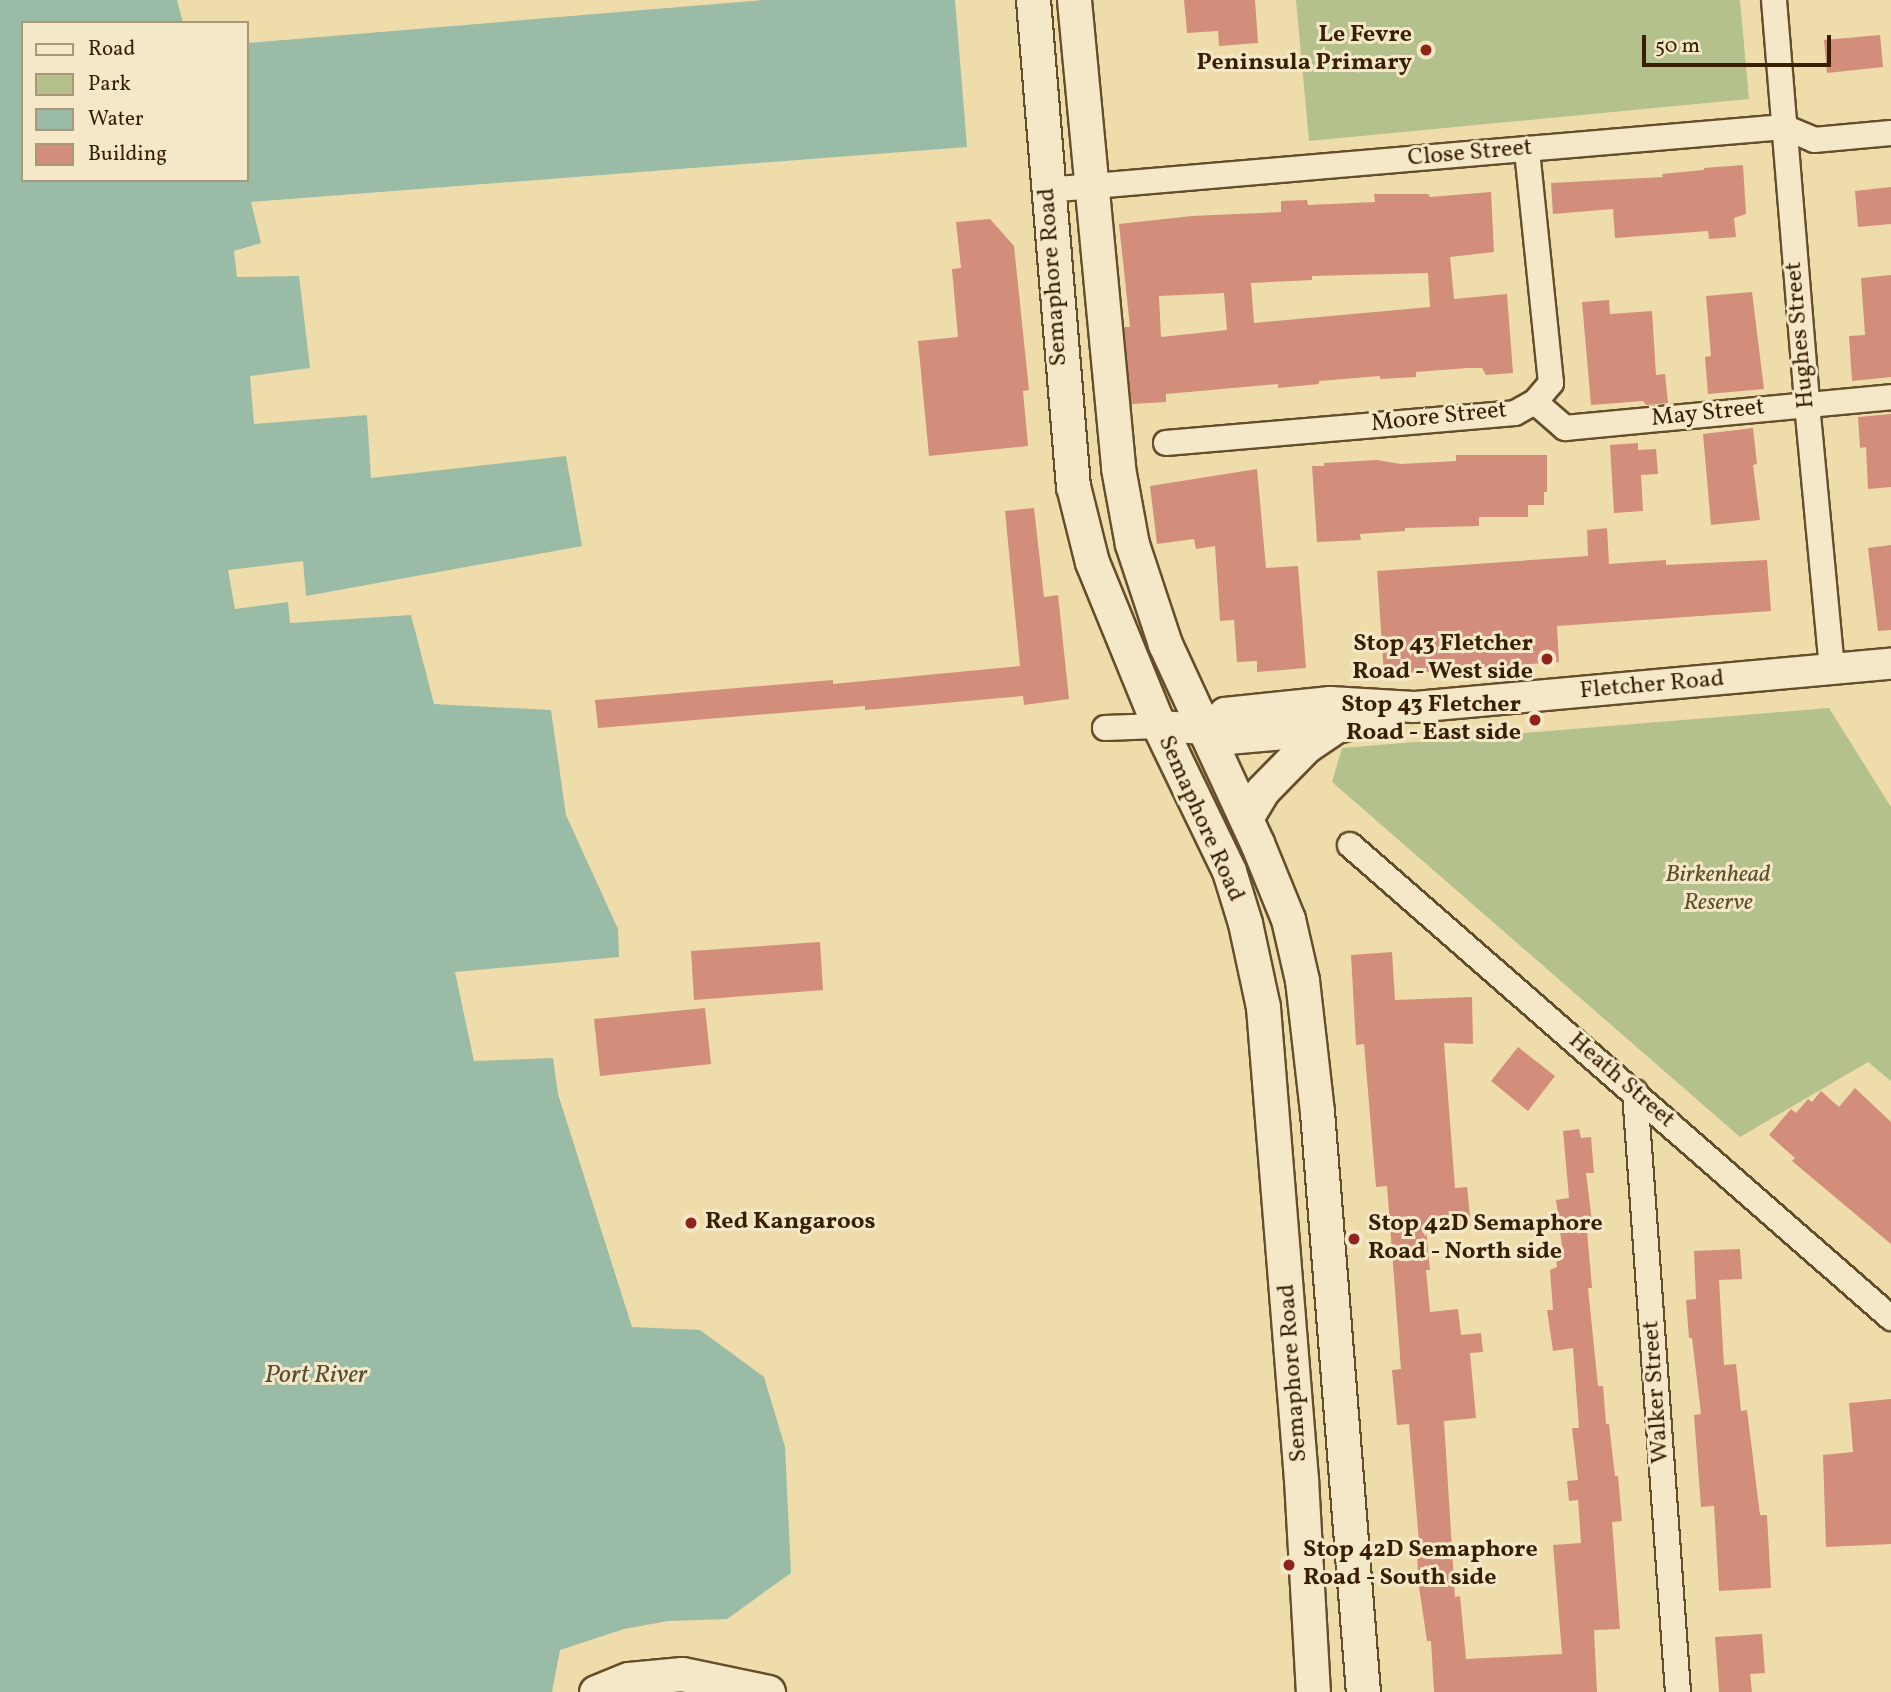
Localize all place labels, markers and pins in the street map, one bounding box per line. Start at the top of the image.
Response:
place label: Le Fevre Peninsula Primary [1197,22,1412,78]
marker: Le Fevre Peninsula Primary [1418,42,1434,58]
place label: Stop 43 Fletcher Road - West side [1351,631,1533,687]
marker: Stop 43 Fletcher Road - West side [1539,651,1555,667]
place label: Stop 43 Fletcher Road - East side [1341,692,1521,748]
marker: Stop 43 Fletcher Road - East side [1527,712,1543,728]
place label: Red Kangaroos [705,1209,876,1237]
place label: Stop 42D Semaphore Road - North side [1368,1211,1603,1267]
marker: Red Kangaroos [683,1215,699,1231]
marker: Stop 42D Semaphore Road - North side [1346,1231,1362,1247]
place label: Stop 42D Semaphore Road - South side [1303,1537,1538,1593]
marker: Stop 42D Semaphore Road - South side [1281,1557,1297,1573]

